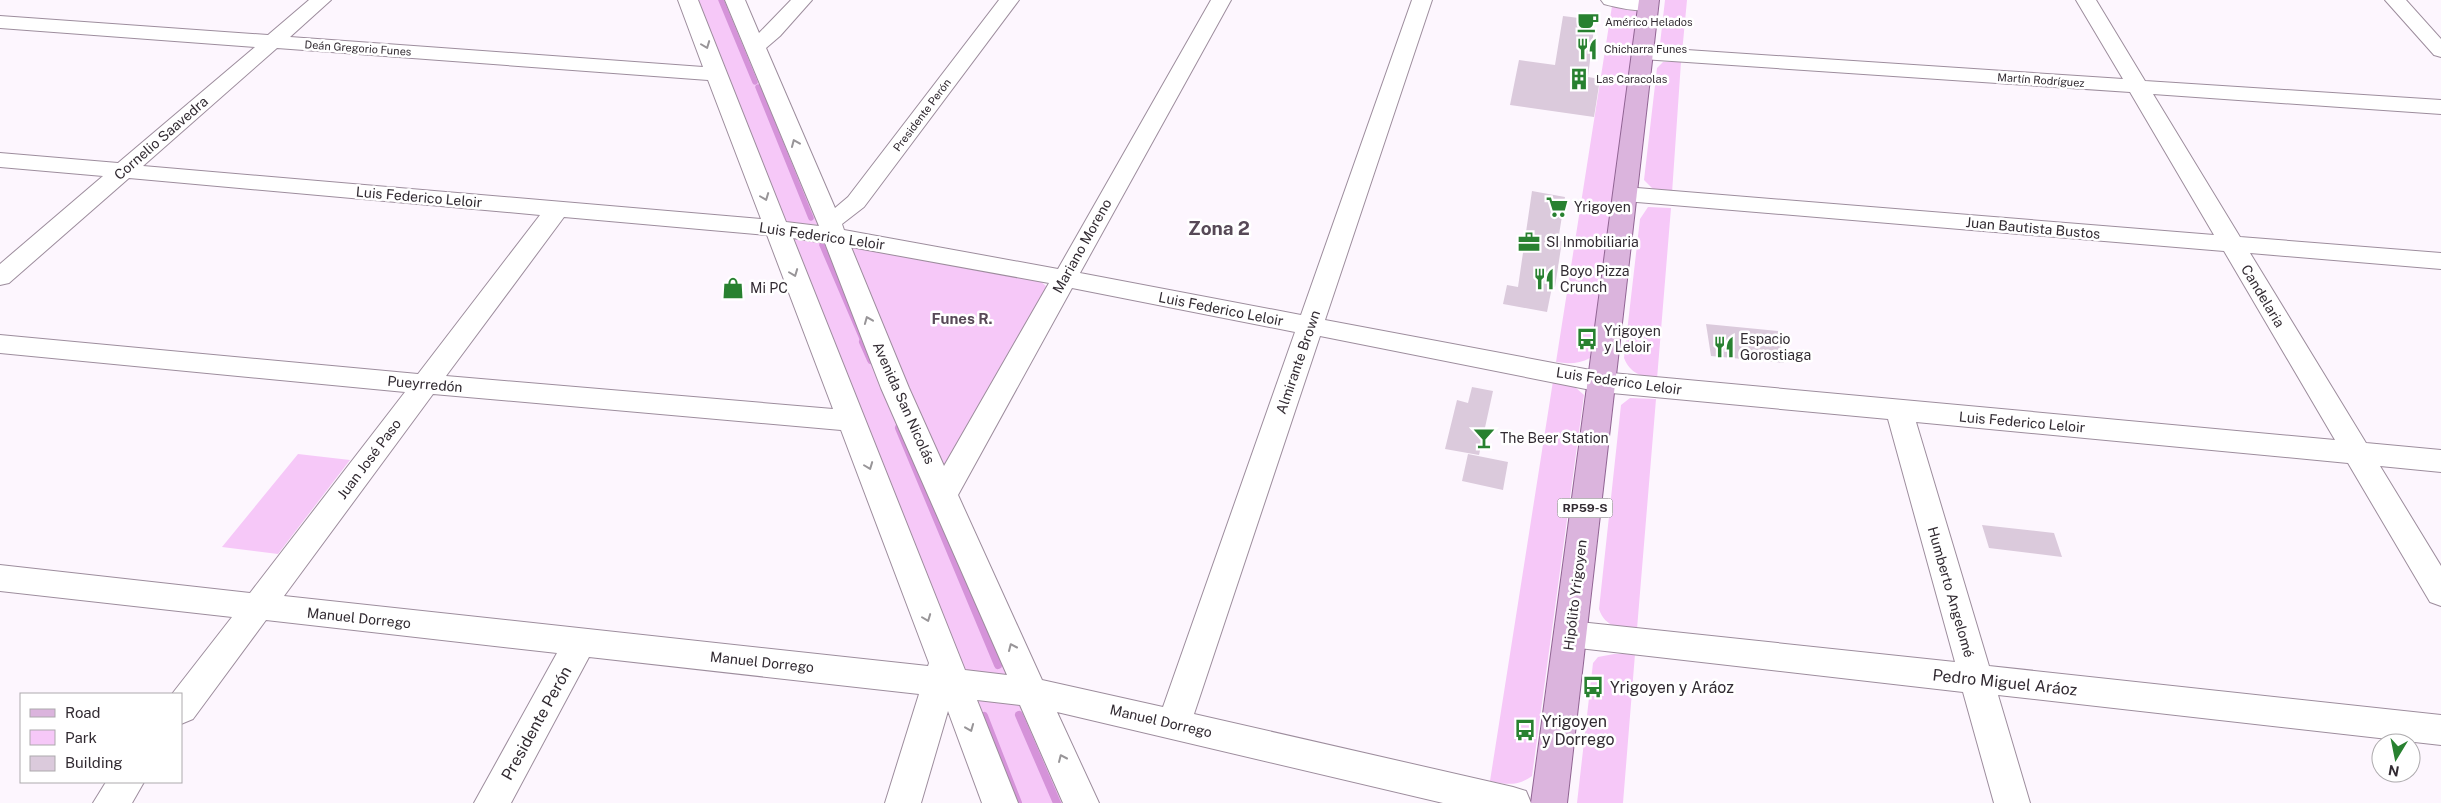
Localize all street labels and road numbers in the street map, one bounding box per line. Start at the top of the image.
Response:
street label: Deán Gregorio Funes [304,38,412,58]
street label: Martín Rodríguez [1997,71,2085,89]
street label: Presidente Perón [891,76,953,154]
street label: Cornelio Saavedra [111,93,211,183]
street label: Luis Federico Leloir [355,184,483,210]
street label: Mariano Moreno [1049,196,1115,296]
street label: Juan Bautista Bustos [1965,214,2101,242]
street label: Luis Federico Leloir [758,219,886,253]
street label: Candelaria [2238,262,2288,330]
street label: Luis Federico Leloir [1157,289,1285,329]
street label: Almirante Brown [1273,308,1323,416]
street label: Avenida San Nicolás [870,339,938,467]
street label: Luis Federico Leloir [1555,364,1683,398]
street label: Pueyrredón [387,373,463,395]
street label: Luis Federico Leloir [1958,409,2086,435]
street label: Juan José Paso [334,416,404,502]
road number: RP59-S [1558,498,1612,518]
street label: Humberto Angelomé [1925,525,1977,659]
street label: Hipólito Yrigoyen [1560,539,1590,651]
street label: Manuel Dorrego [306,605,412,631]
street label: Manuel Dorrego [709,649,815,675]
street label: Presidente Perón [497,663,576,783]
street label: Pedro Miguel Aráoz [1932,665,2079,700]
street label: Manuel Dorrego [1108,701,1214,741]

